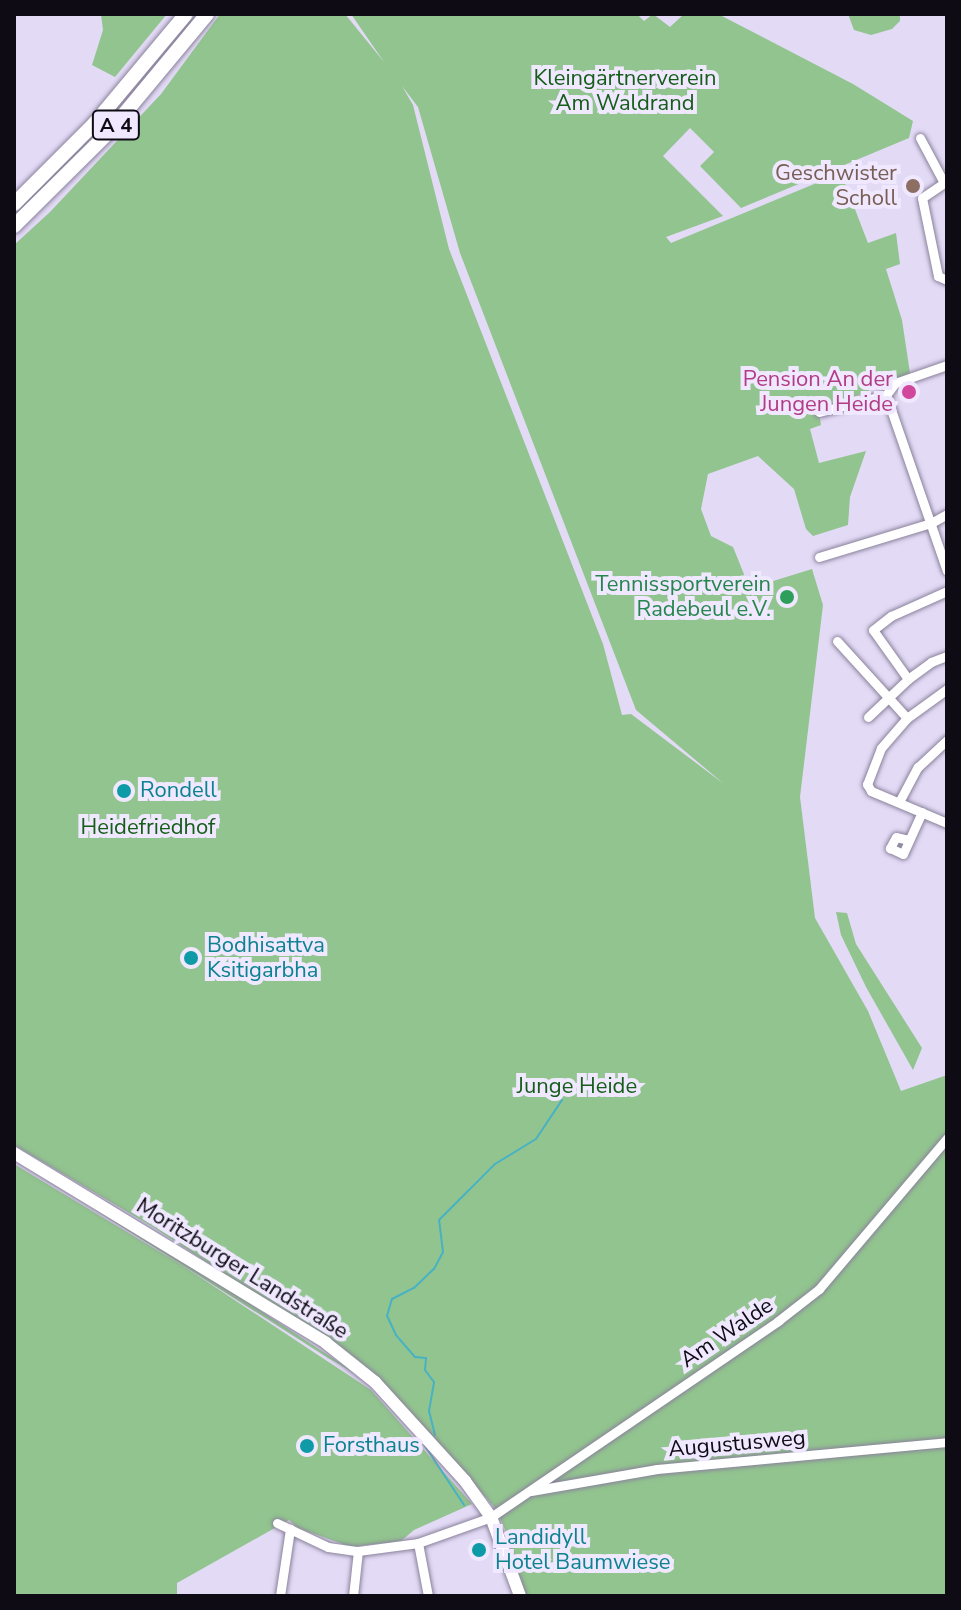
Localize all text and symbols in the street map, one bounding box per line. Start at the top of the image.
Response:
park label: Kleingärtnerverein Am Waldrand [534,65,716,116]
road number: A 4 [90,109,142,141]
place label: Geschwister Scholl [775,160,897,212]
marker: Geschwister Scholl [904,177,922,195]
place label: Pension An der Jungen Heide [743,366,893,418]
marker: Pension An der Jungen Heide [900,383,918,401]
place label: Tennissportverein Radebeul e.V. [595,571,771,622]
marker: Tennissportverein Radebeul e.V. [778,588,796,606]
place label: Rondell [140,778,217,804]
marker: Rondell [115,782,133,800]
park label: Heidefriedhof [81,815,215,841]
place label: Bodhisattva Ksitigarbha [207,932,325,984]
marker: Bodhisattva Ksitigarbha [182,949,200,967]
park label: Junge Heide [517,1074,637,1100]
street label: Moritzburger Landstraße [131,1193,353,1345]
street label: Am Walde [676,1292,778,1374]
street label: Augustusweg [667,1425,807,1463]
place label: Forsthaus [323,1433,420,1459]
marker: Forsthaus [298,1437,316,1455]
place label: Landidyll Hotel Baumwiese [495,1524,671,1576]
marker: Landidyll Hotel Baumwiese [470,1541,488,1559]

